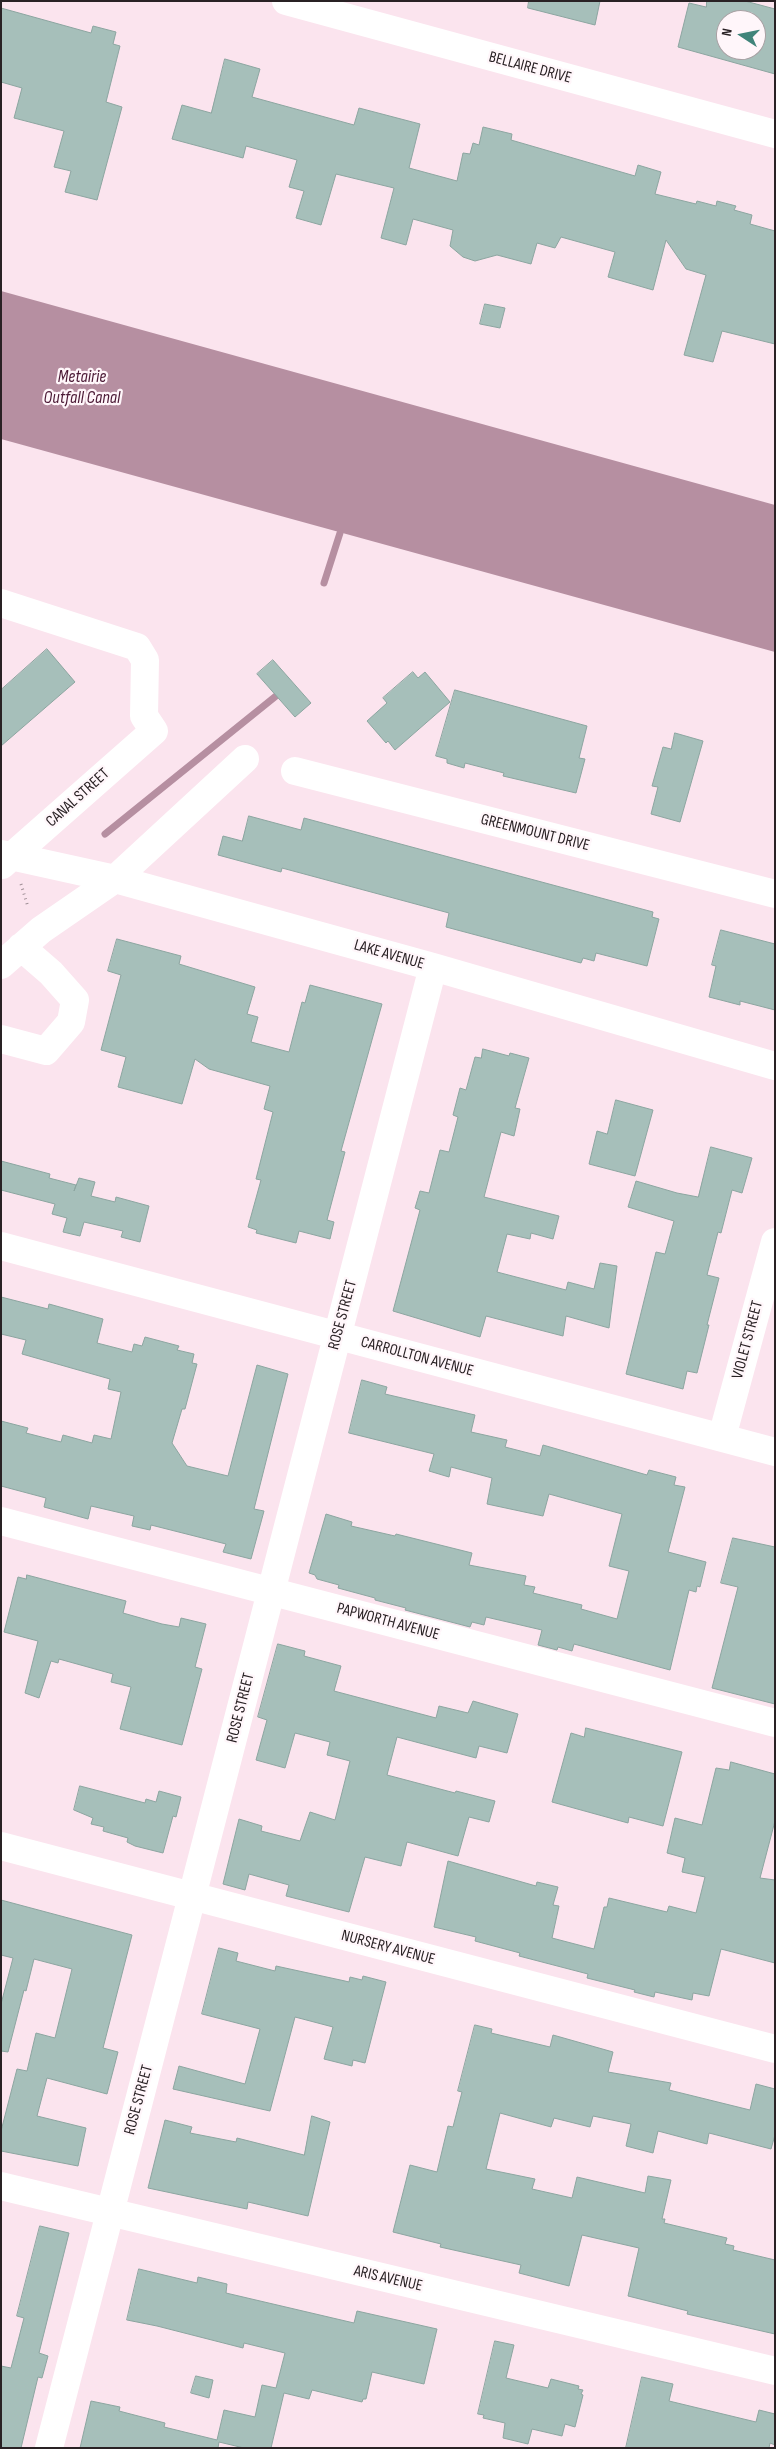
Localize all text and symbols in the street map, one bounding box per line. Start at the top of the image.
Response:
north arrow [716,10,766,60]
text: N [718,27,736,38]
street label: BELLAIRE DRIVE [487,48,573,88]
water label: Metairie Outfall Canal [44,366,120,408]
street label: CANAL STREET [42,765,114,831]
street label: GREENMOUNT DRIVE [479,810,591,856]
street label: LAKE AVENUE [352,936,426,974]
street label: ROSE STREET [324,1278,362,1352]
street label: VIOLET STREET [728,1299,768,1381]
street label: CARROLLTON AVENUE [359,1333,475,1381]
street label: PAPWORTH AVENUE [335,1599,441,1645]
street label: ROSE STREET [223,1671,259,1745]
street label: NURSERY AVENUE [339,1926,437,1970]
street label: ROSE STREET [120,2063,158,2137]
street label: ARIS AVENUE [352,2262,424,2296]

